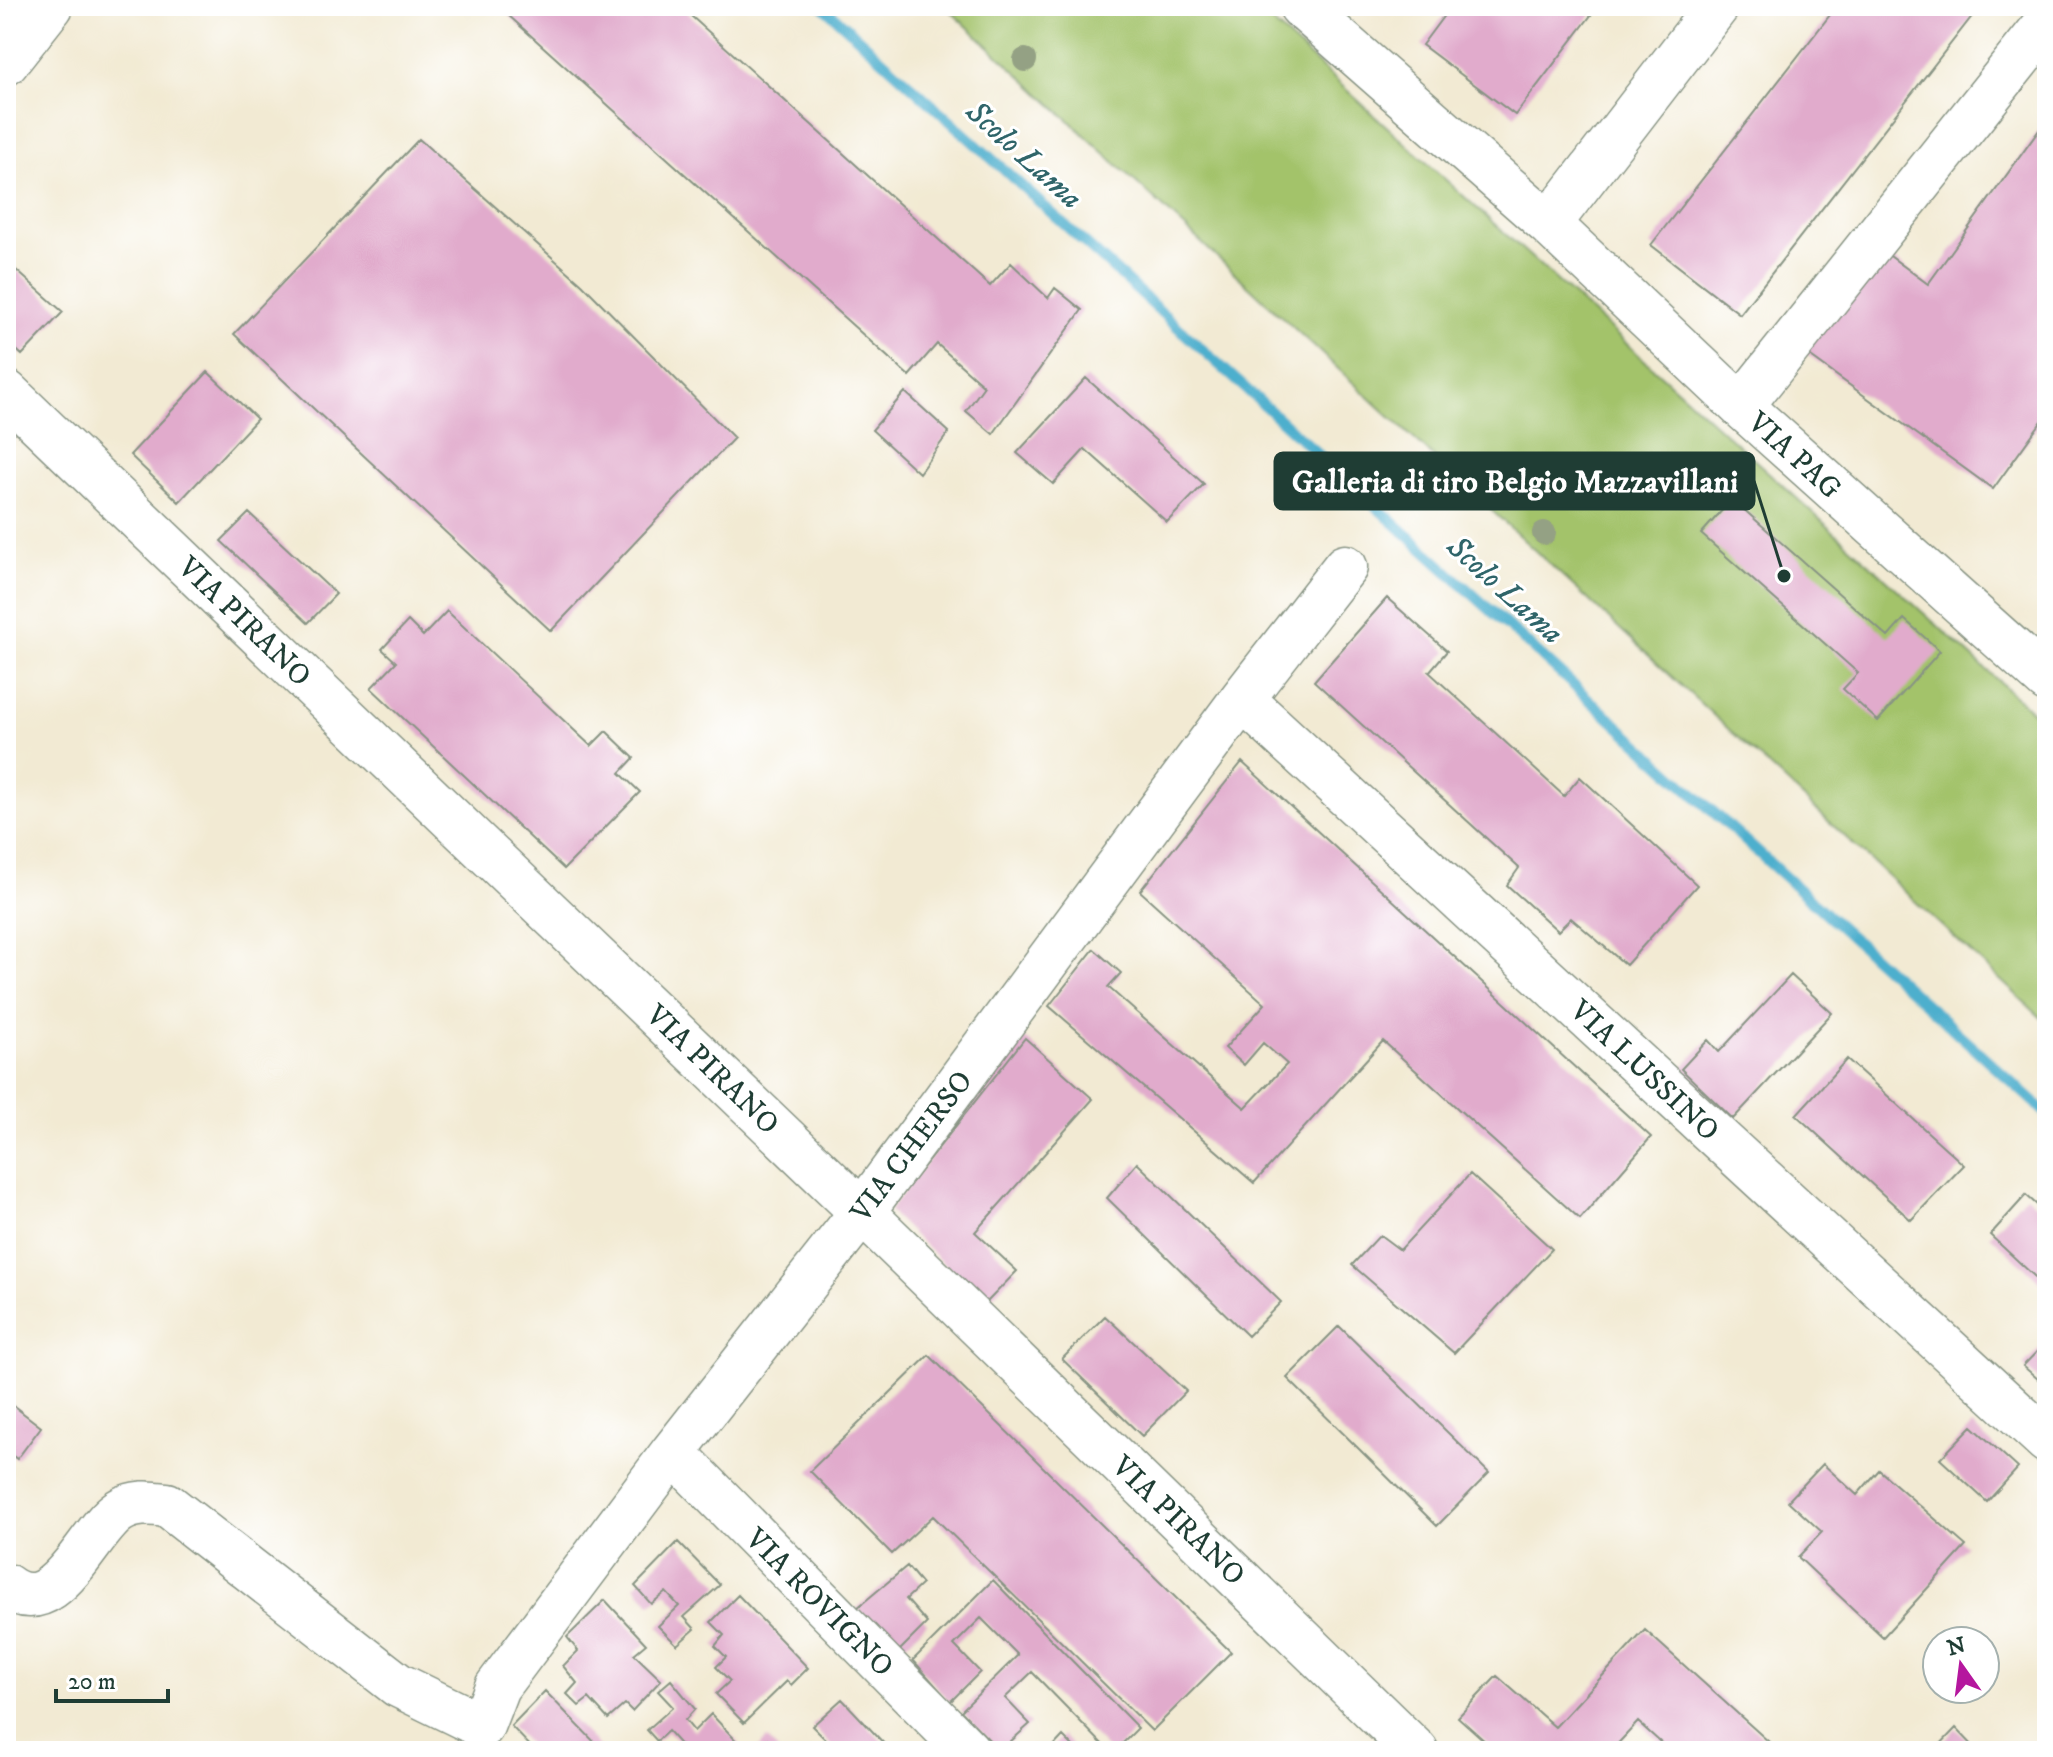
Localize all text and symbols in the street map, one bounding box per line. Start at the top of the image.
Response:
water label: Scolo Lama [956,92,1090,218]
street label: VIA PAG [1739,404,1849,508]
callout: Galleria di tiro Belgio Mazzavillani [1275,453,1754,509]
text: Galleria di tiro Belgio Mazzavillani [1292,463,1738,503]
water label: Scolo Lama [1437,527,1571,653]
street label: VIA PIRANO [169,549,318,695]
street label: VIA LUSSINO [1561,992,1726,1150]
street label: VIA PIRANO [637,997,786,1143]
street label: VIA CHERSO [843,1064,981,1231]
street label: VIA PIRANO [1103,1448,1252,1594]
street label: VIA ROVIGNO [736,1520,901,1685]
north arrow [1921,1625,2001,1705]
text: N [1944,1632,1969,1662]
scale bar [56,1653,168,1703]
text: 20 m [68,1667,116,1697]

